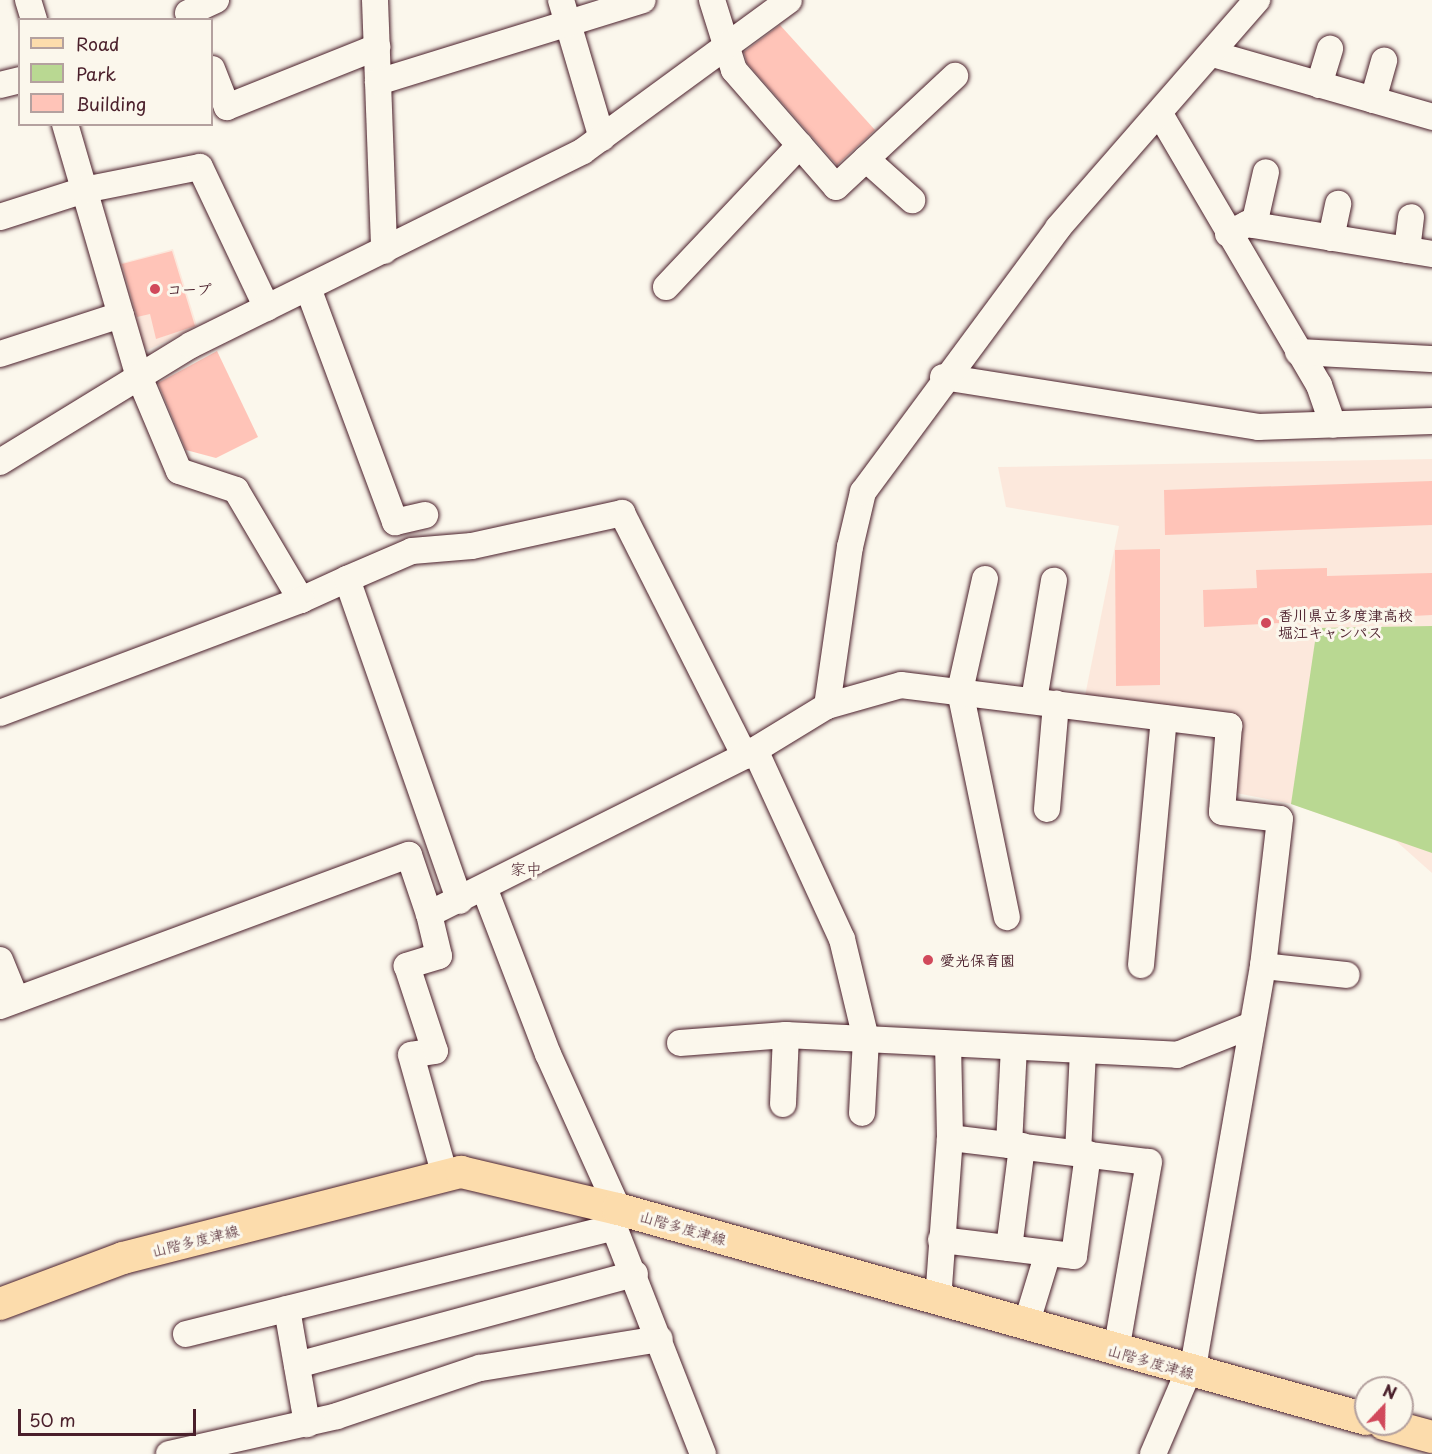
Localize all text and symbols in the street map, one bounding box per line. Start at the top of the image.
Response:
legend [18,18,213,126]
text: Road [76,30,120,57]
text: Park [76,60,116,87]
text: Building [76,90,146,117]
place label: コープ [167,280,212,298]
marker: コープ [148,282,162,296]
place label: 香川県立多度津高校 堀江キャンパス [1278,605,1413,640]
marker: 香川県立多度津高校 堀江キャンパス [1259,616,1273,630]
district label: 家中 [510,858,542,878]
place label: 愛光保育園 [940,951,1015,969]
marker: 愛光保育園 [921,953,935,967]
street label: 山階多度津線 [637,1206,729,1248]
street label: 山階多度津線 [149,1220,241,1260]
street label: 山階多度津線 [1105,1340,1197,1382]
north arrow [1354,1376,1414,1436]
text: N [1380,1378,1400,1405]
scale bar [21,1397,200,1435]
text: 50 m [29,1406,76,1433]

